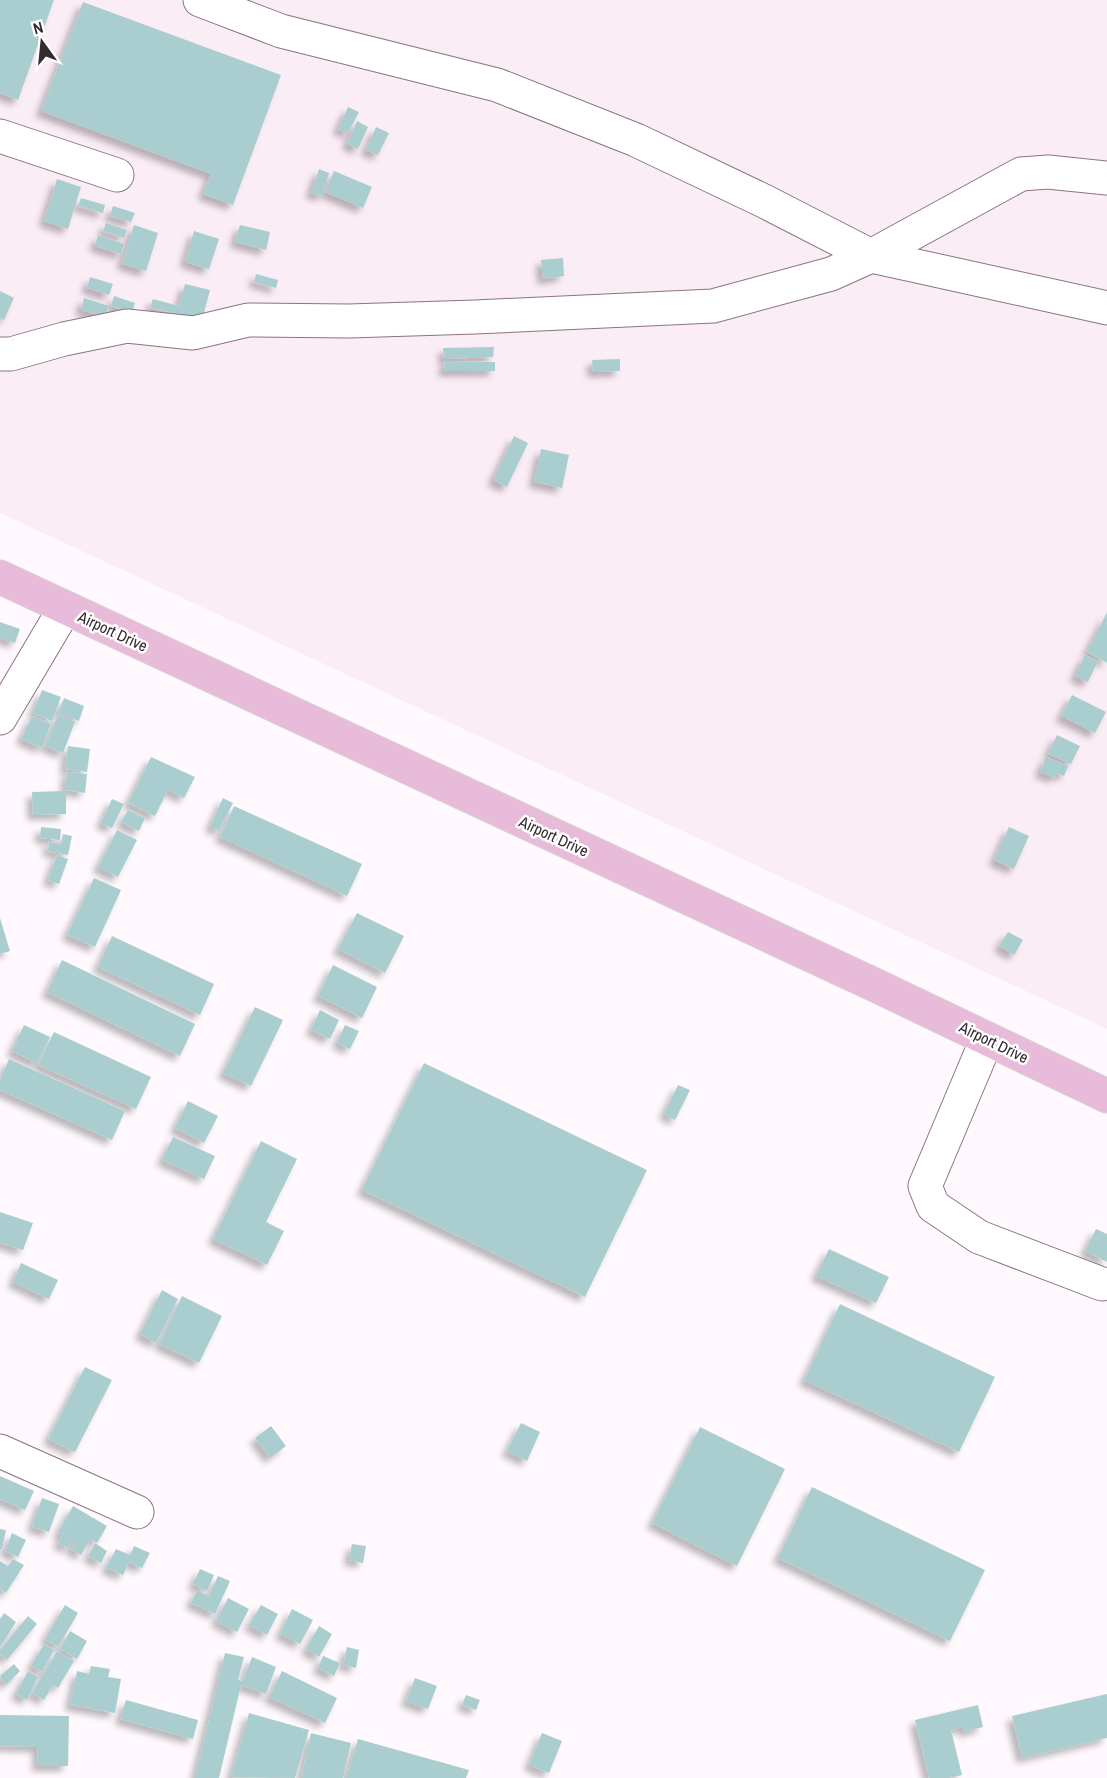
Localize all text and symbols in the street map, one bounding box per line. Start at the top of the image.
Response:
north arrow [12,12,72,72]
text: N [31,16,46,39]
street label: Airport Drive [74,605,151,657]
street label: Airport Drive [515,810,592,862]
street label: Airport Drive [955,1015,1032,1068]

